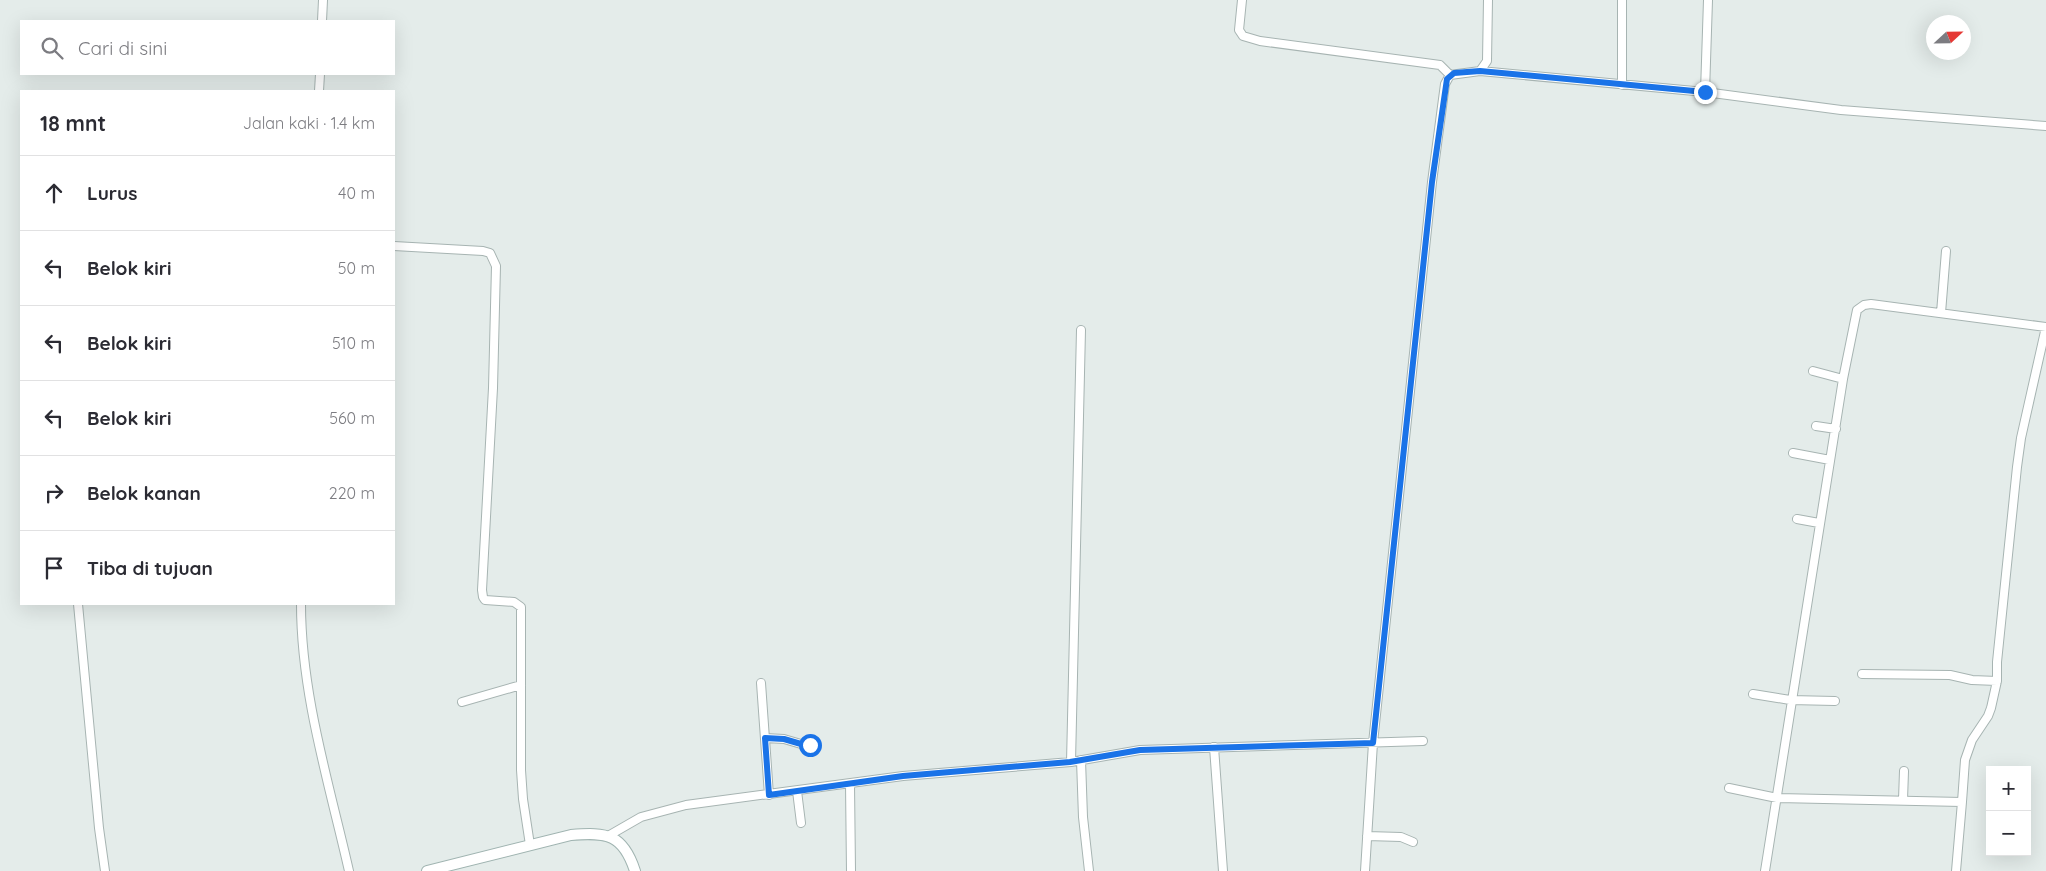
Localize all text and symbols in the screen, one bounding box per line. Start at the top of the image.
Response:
north arrow [1926,15,1971,60]
search box [20,20,395,75]
icon: search [38,34,66,62]
text: Cari di sini [78,36,167,60]
route end [1694,81,1717,104]
text: 18 mnt [40,110,106,136]
text: Jalan kaki · 1.4 km [243,113,375,133]
icon: ahead [40,179,68,207]
text: Lurus [87,181,137,205]
text: 40 m [338,183,375,203]
icon: left [40,254,68,282]
text: Belok kiri [87,256,172,280]
text: 50 m [338,258,375,278]
icon: left [40,329,68,357]
text: Belok kiri [87,331,172,355]
text: 510 m [332,333,375,353]
icon: left [40,404,68,432]
text: Belok kiri [87,406,172,430]
text: 560 m [329,408,375,428]
icon: right [40,479,68,507]
text: Belok kanan [87,481,201,505]
text: 220 m [329,483,375,503]
icon: arrive [40,554,68,582]
text: Tiba di tujuan [87,556,213,580]
route start [799,734,822,757]
map controls [1986,766,2031,856]
button: + [1986,766,2031,811]
button: − [1986,811,2031,856]

